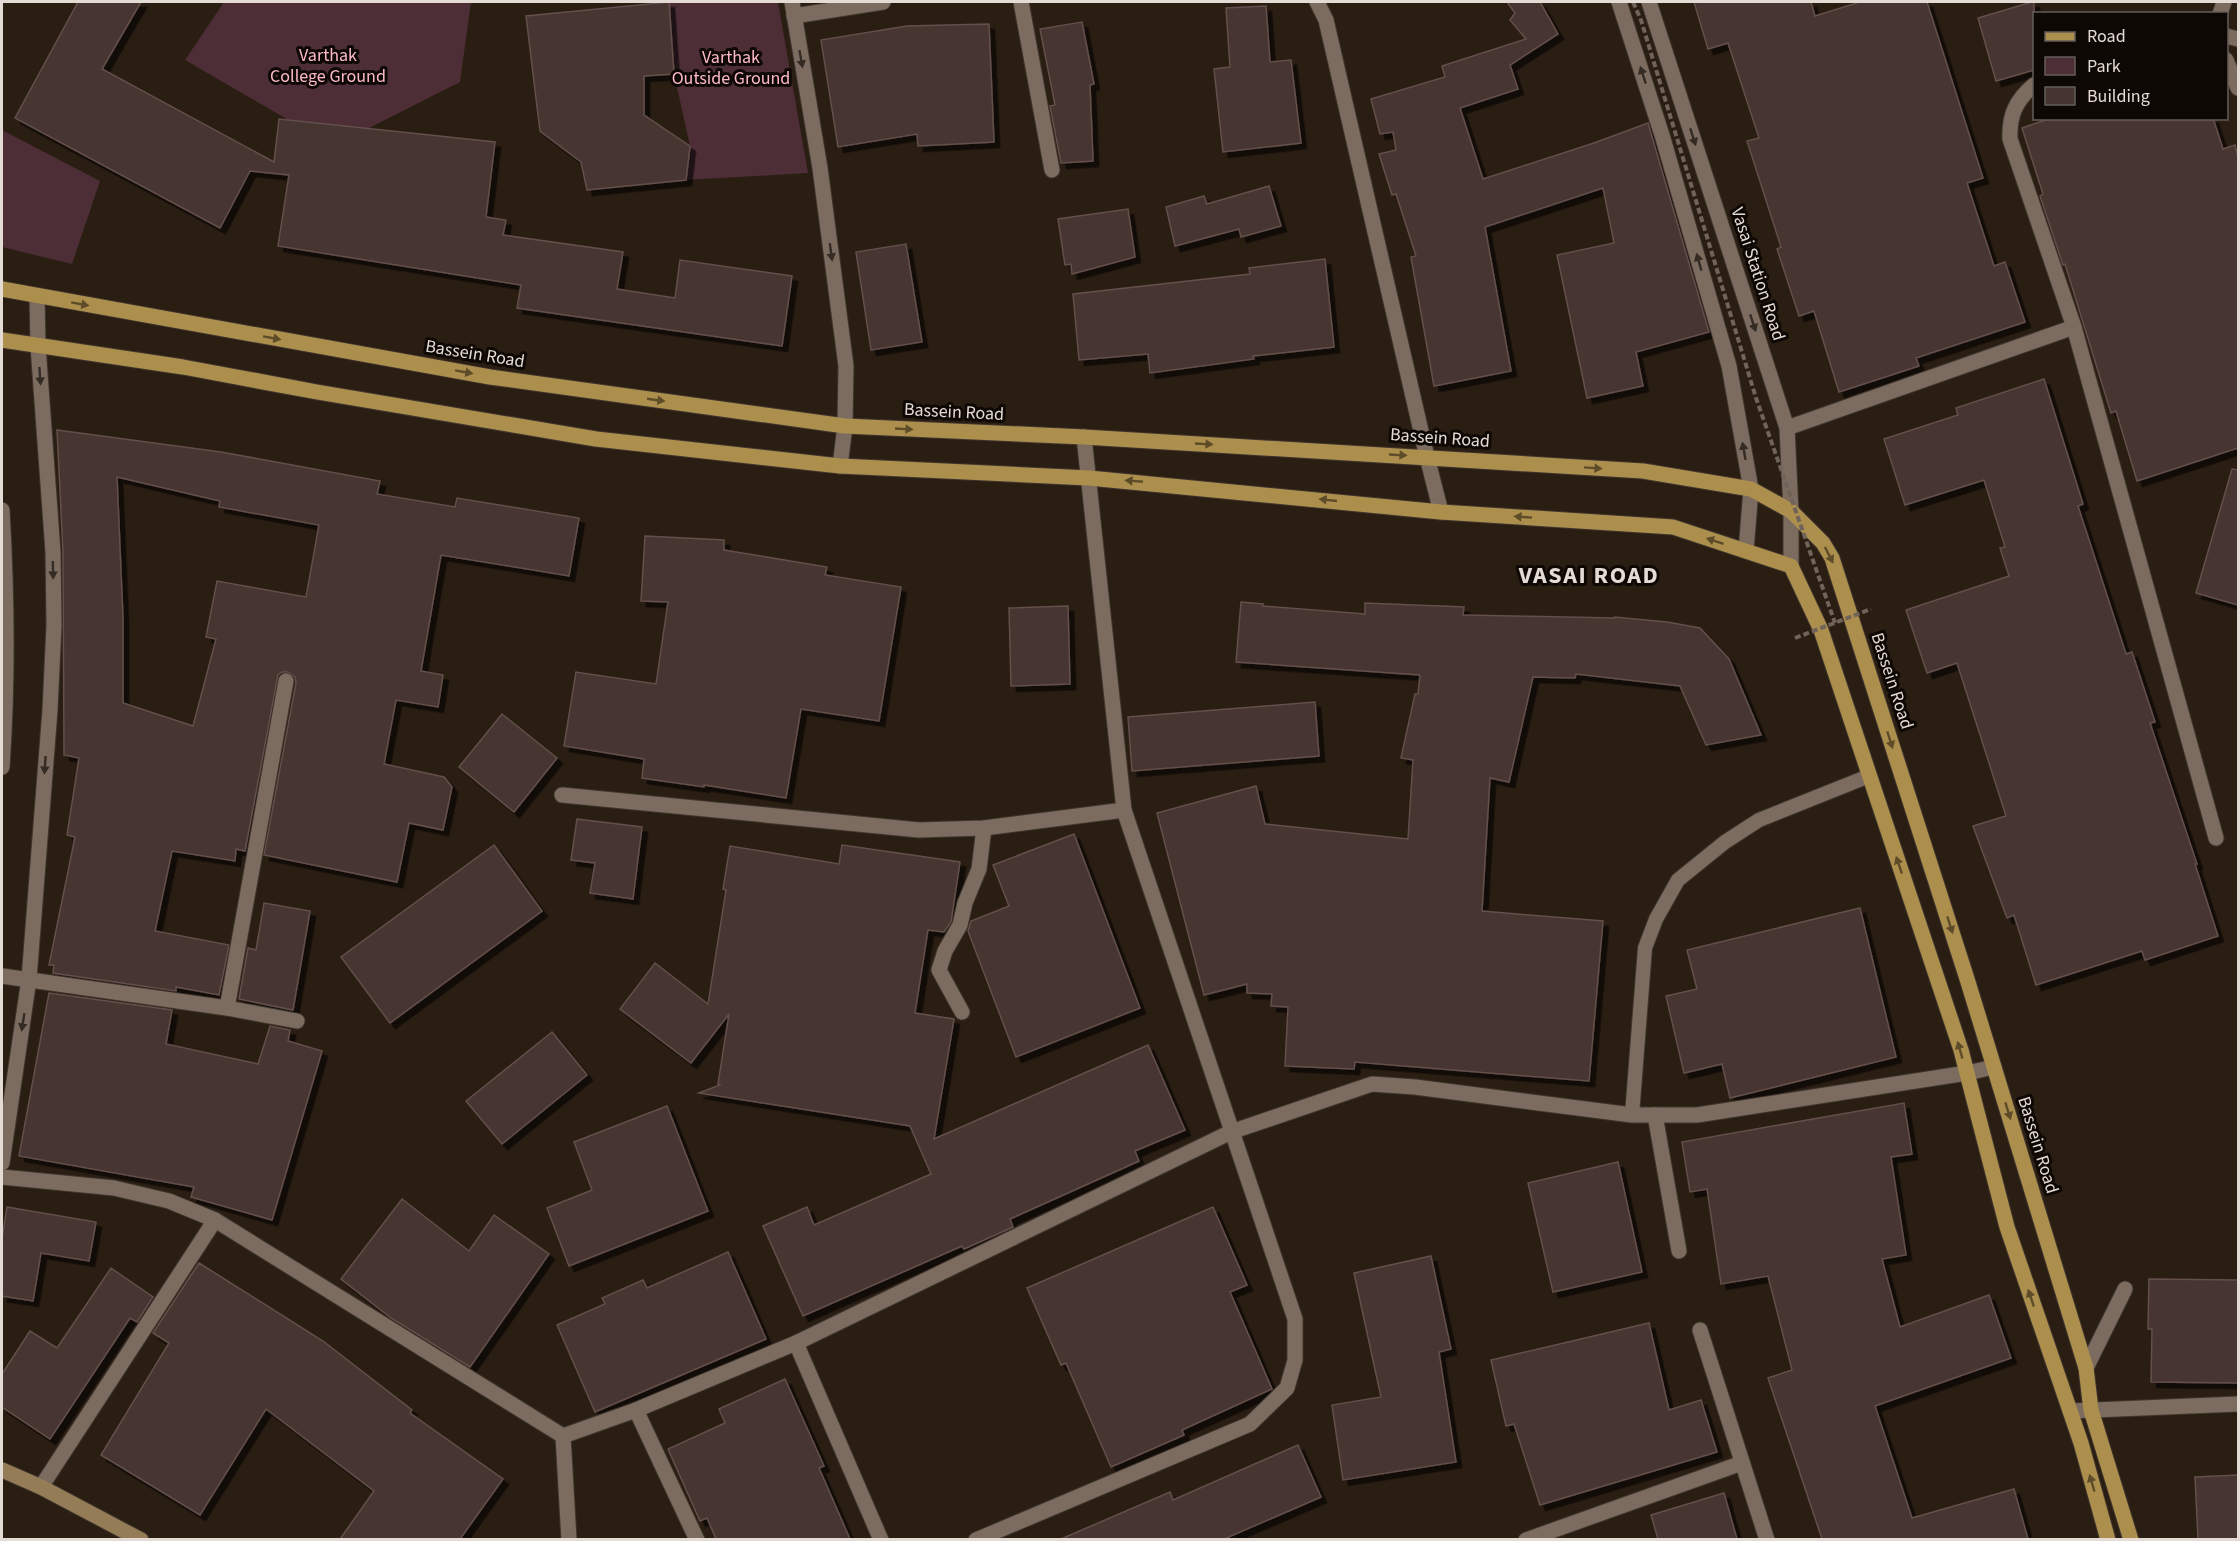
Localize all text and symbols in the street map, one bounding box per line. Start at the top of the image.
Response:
legend [2033,12,2228,120]
text: Road [2087,24,2126,49]
park label: Varthak College Ground [270,43,386,89]
park label: Varthak Outside Ground [672,45,790,91]
one-way arrow [797,50,806,69]
text: Park [2087,54,2121,79]
one-way arrow [1638,66,1647,84]
text: Building [2087,84,2150,109]
one-way arrow [1688,128,1698,146]
street label: Vasai Station Road [1725,204,1791,344]
one-way arrow [827,242,836,261]
one-way arrow [1694,253,1703,271]
one-way arrow [70,299,89,308]
one-way arrow [1748,314,1758,332]
one-way arrow [262,334,281,343]
street label: Bassein Road [424,334,526,374]
one-way arrow [35,366,45,385]
one-way arrow [454,368,473,377]
one-way arrow [647,395,666,405]
street label: Bassein Road [903,397,1005,427]
street label: Bassein Road [1389,422,1491,454]
one-way arrow [894,424,913,434]
one-way arrow [1194,440,1213,449]
one-way arrow [1739,441,1748,460]
one-way arrow [1389,451,1408,460]
one-way arrow [1583,463,1602,472]
one-way arrow [1125,477,1144,486]
one-way arrow [1319,495,1338,505]
one-way arrow [1513,512,1532,522]
one-way arrow [1706,536,1724,545]
one-way arrow [1824,546,1834,563]
district label: VASAI ROAD [1518,558,1659,593]
one-way arrow [48,561,58,580]
street label: Bassein Road [1865,629,1919,733]
one-way arrow [1886,731,1895,749]
one-way arrow [41,755,50,774]
one-way arrow [1894,856,1903,874]
one-way arrow [1946,916,1955,934]
one-way arrow [18,1012,27,1031]
one-way arrow [1955,1041,1964,1059]
street label: Bassein Road [2011,1093,2065,1197]
one-way arrow [2003,1103,2013,1121]
one-way arrow [2026,1289,2035,1307]
one-way arrow [2087,1474,2096,1492]

